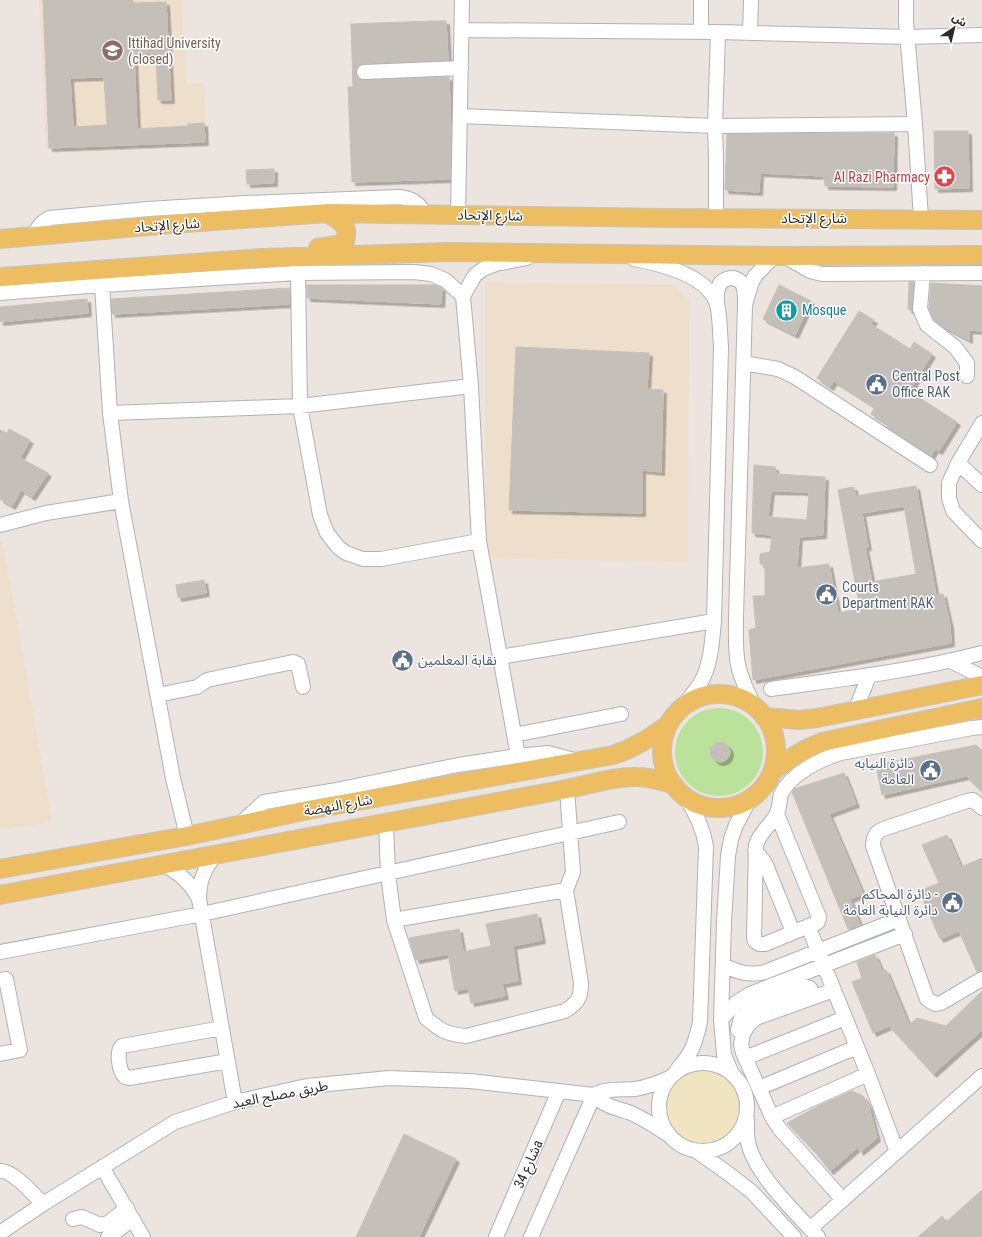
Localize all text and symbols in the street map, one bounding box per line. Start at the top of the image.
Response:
north arrow [934,8,974,48]
text: ش [950,11,969,30]
place label: Ittihad University (closed) [128,35,221,68]
school or university icon: Ittihad University (closed) [100,38,126,64]
pharmacy icon: Al Razi Pharmacy [932,164,958,190]
place label: Al Razi Pharmacy [834,169,930,185]
street label: شارع الإتحاد [457,206,523,227]
street label: شارع الإتحاد [781,210,847,229]
street label: شارع الإتحاد [134,215,201,238]
building icon: Mosque [774,297,800,323]
place label: Mosque [802,302,847,318]
place label: Central Post Office RAK [892,368,960,400]
public building icon: Central Post Office RAK [863,371,889,397]
place label: Courts Department RAK [842,579,934,611]
public building icon: Courts Department RAK [814,582,840,608]
public building icon: نقابة المعلمين [389,647,415,673]
place label: نقابة المعلمين [418,652,497,669]
place label: دائرة النيابه العامة [855,755,914,787]
public building icon: دائرة النيابه العامة [917,758,943,784]
street label: شارع النهضة [302,791,374,822]
place label: دائرة المحاكم - دائرة النيابة العامة [843,886,939,919]
public building icon: دائرة المحاكم - دائرة النيابة العامة [940,889,966,915]
street label: طريق مصلح العيد [231,1077,330,1114]
street label: شارع 34a [510,1137,548,1192]

